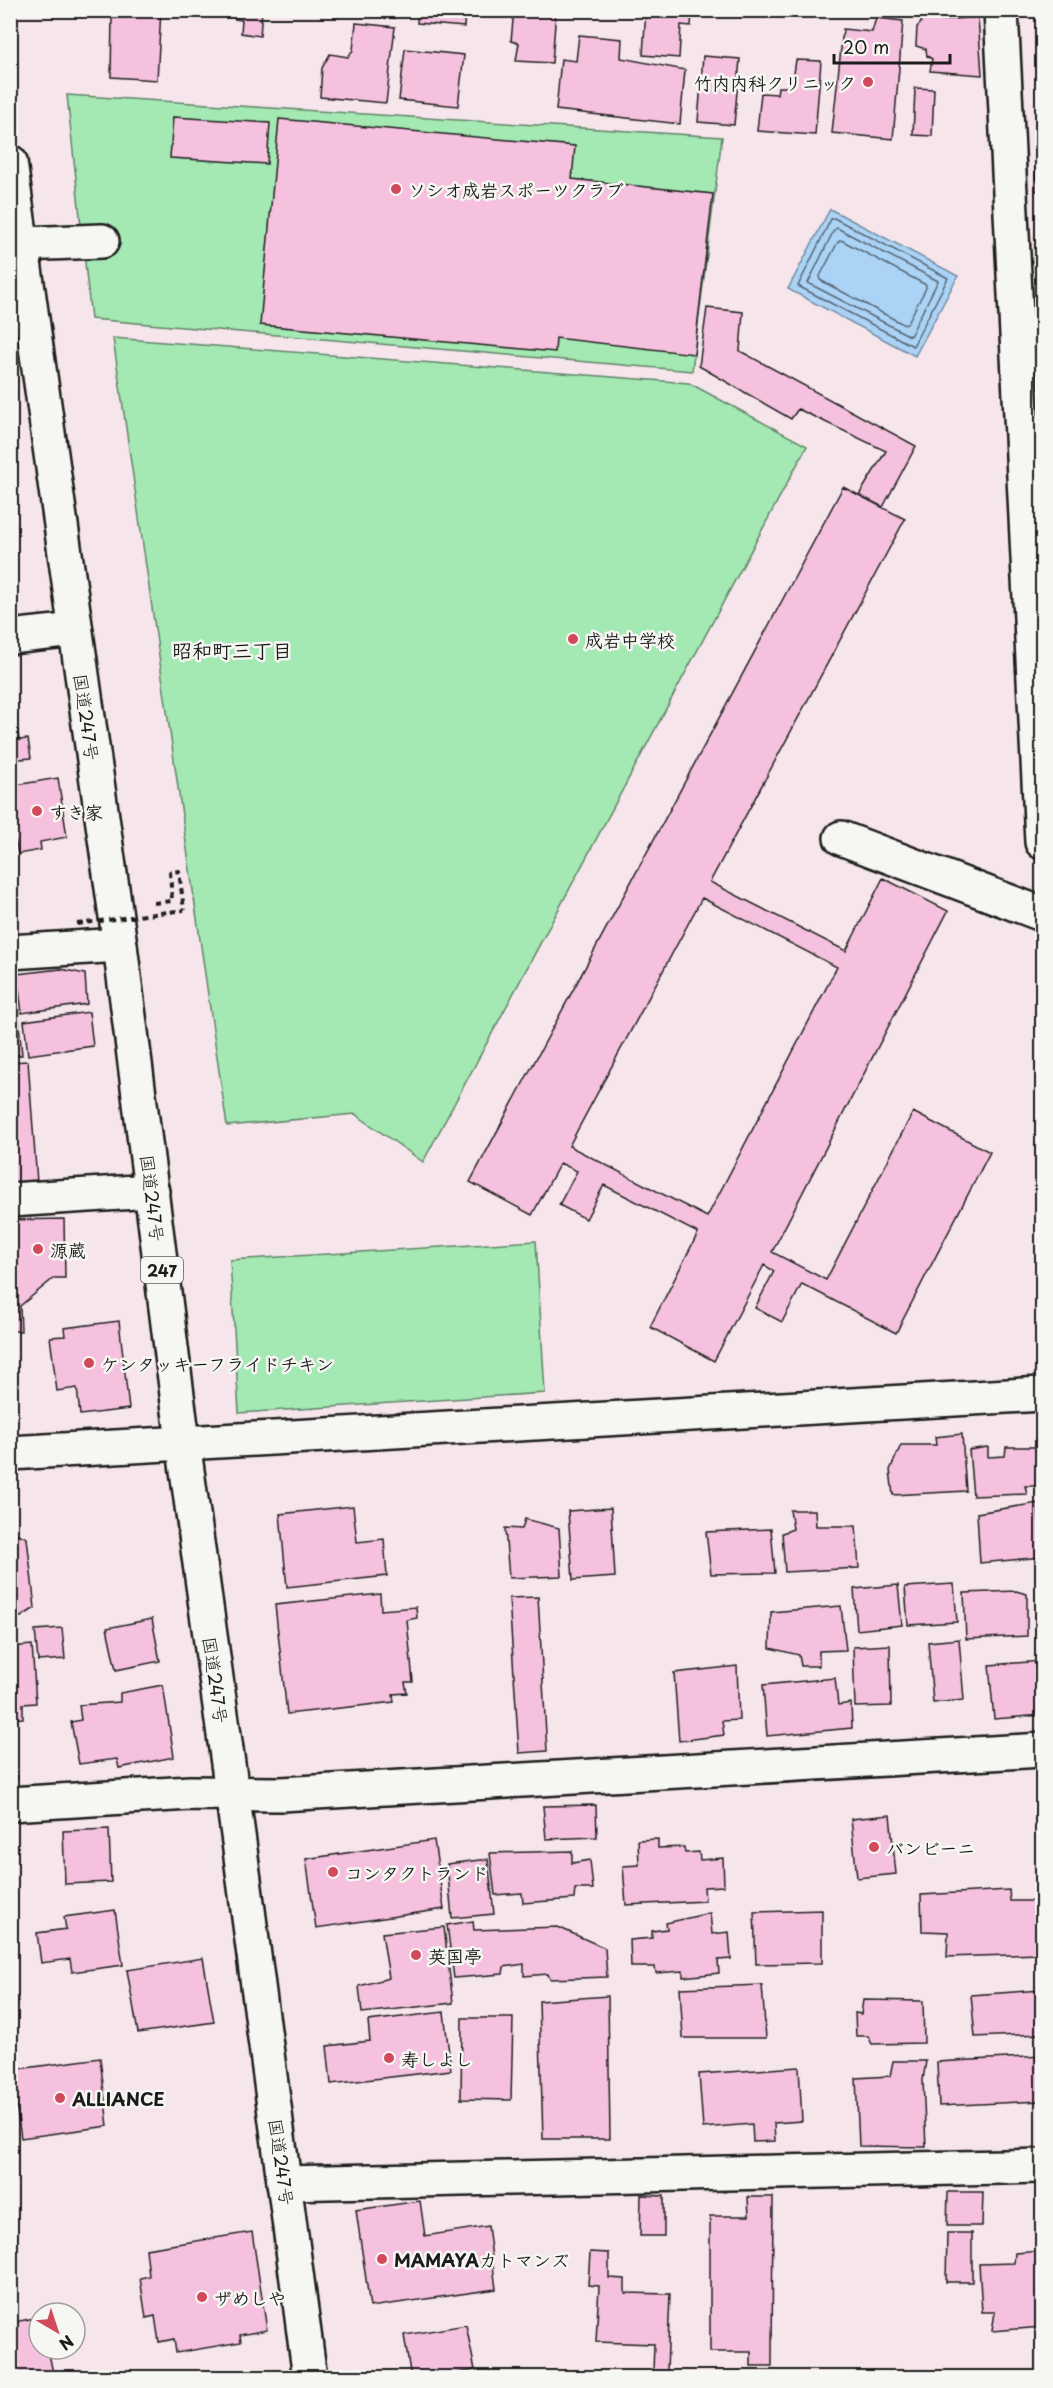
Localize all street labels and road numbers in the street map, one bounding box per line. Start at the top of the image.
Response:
street label: 国道247号 [68,672,106,762]
street label: 国道247号 [134,1153,172,1243]
road number: 247 [141,1257,183,1283]
street label: 国道247号 [197,1635,235,1725]
street label: 国道247号 [263,2117,301,2207]

